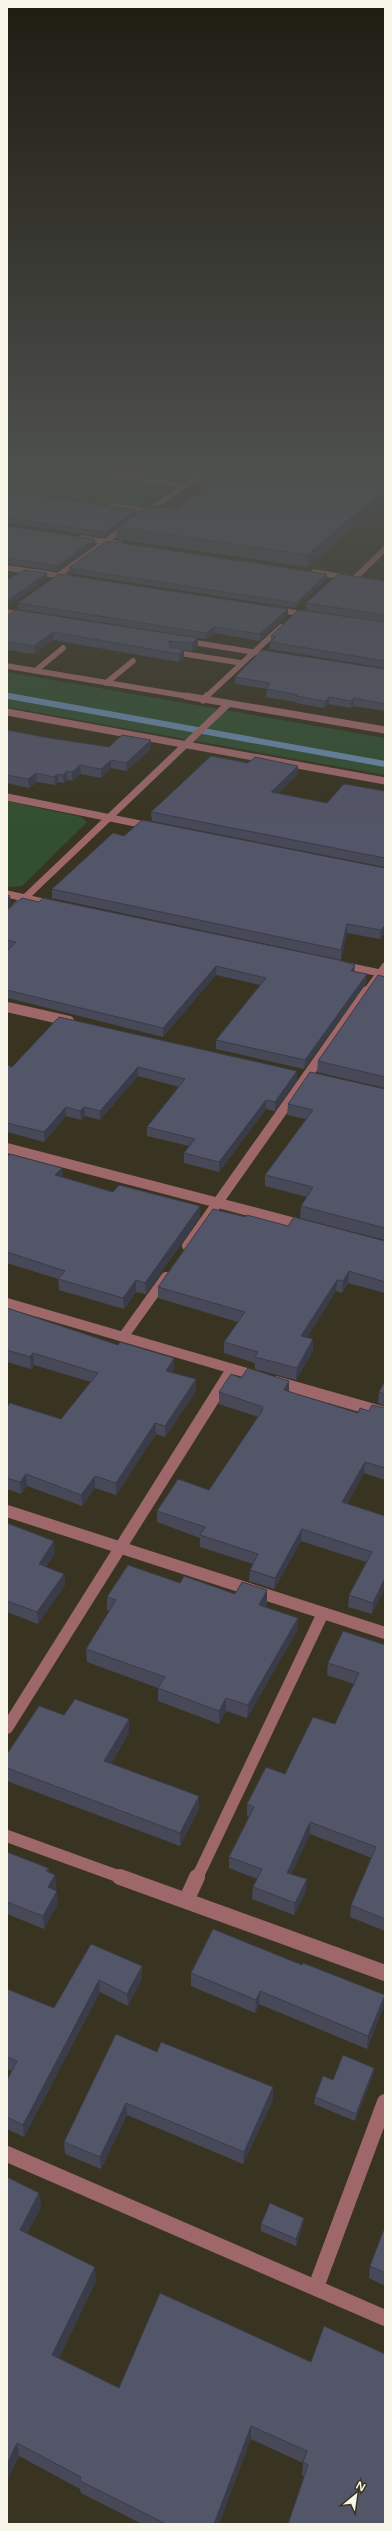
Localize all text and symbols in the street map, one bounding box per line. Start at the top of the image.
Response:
north arrow [336,2475,376,2515]
text: N [354,2479,368,2495]

